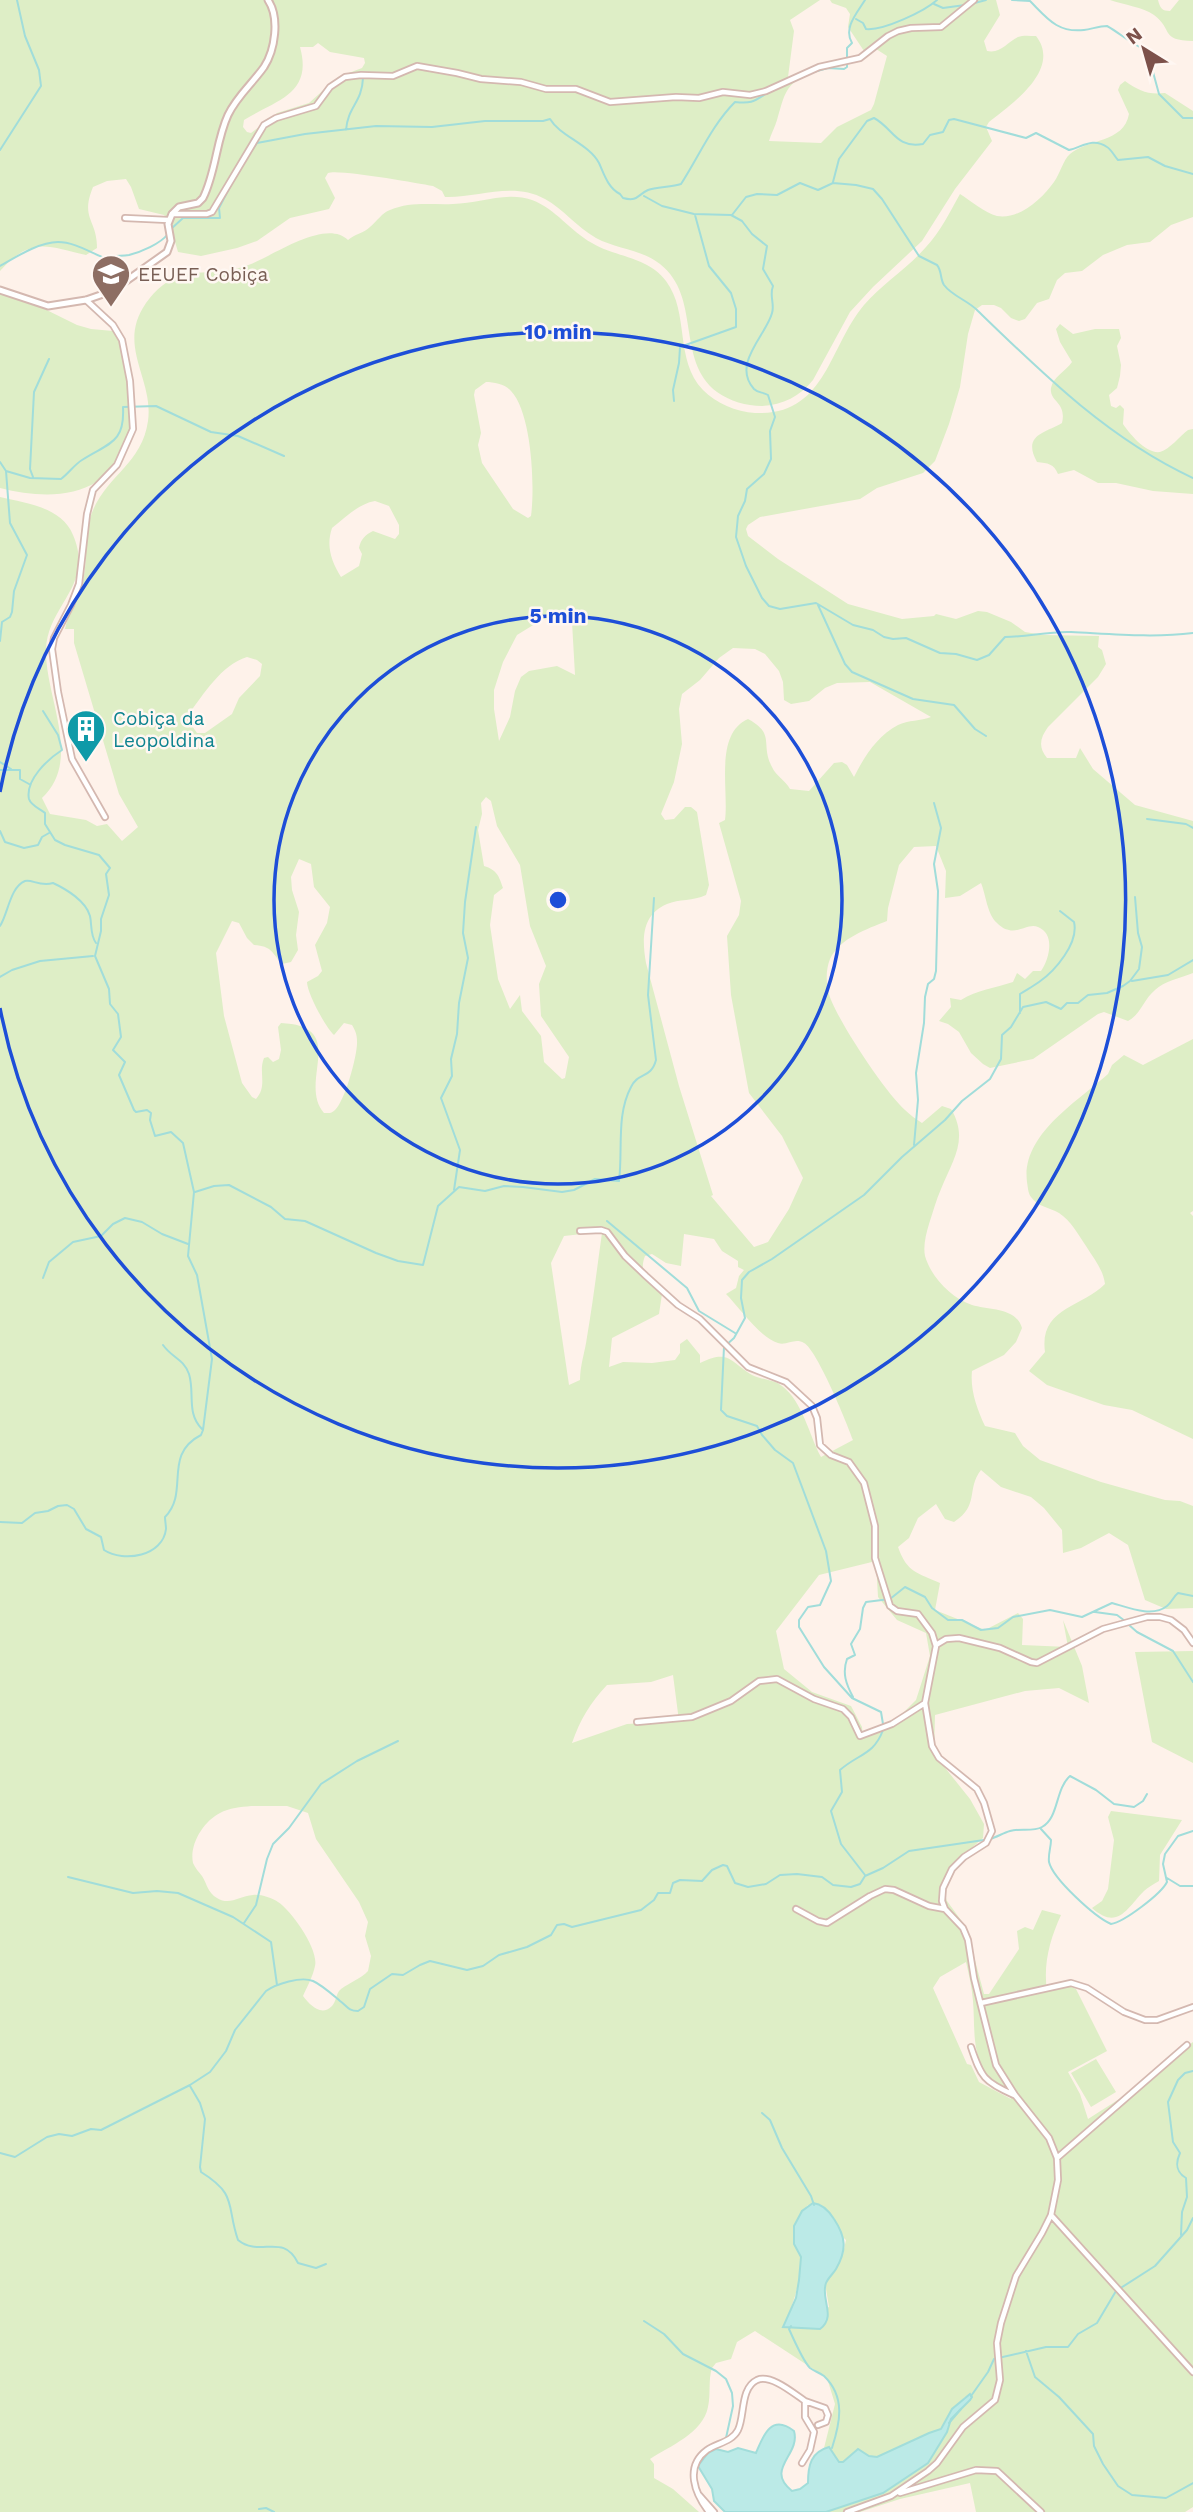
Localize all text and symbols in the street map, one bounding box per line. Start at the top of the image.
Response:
north arrow [1109,14,1179,84]
text: N [1122,22,1147,49]
school or university icon: EEUEF Cobiça [90,253,132,308]
place label: EEUEF Cobiça [138,263,268,286]
text: 10 min [524,319,592,344]
text: 5 min [529,603,587,628]
place label: Cobiça da Leopoldina [113,707,215,752]
building icon: Cobiça da Leopoldina [65,708,107,763]
centre of rings [546,888,570,912]

